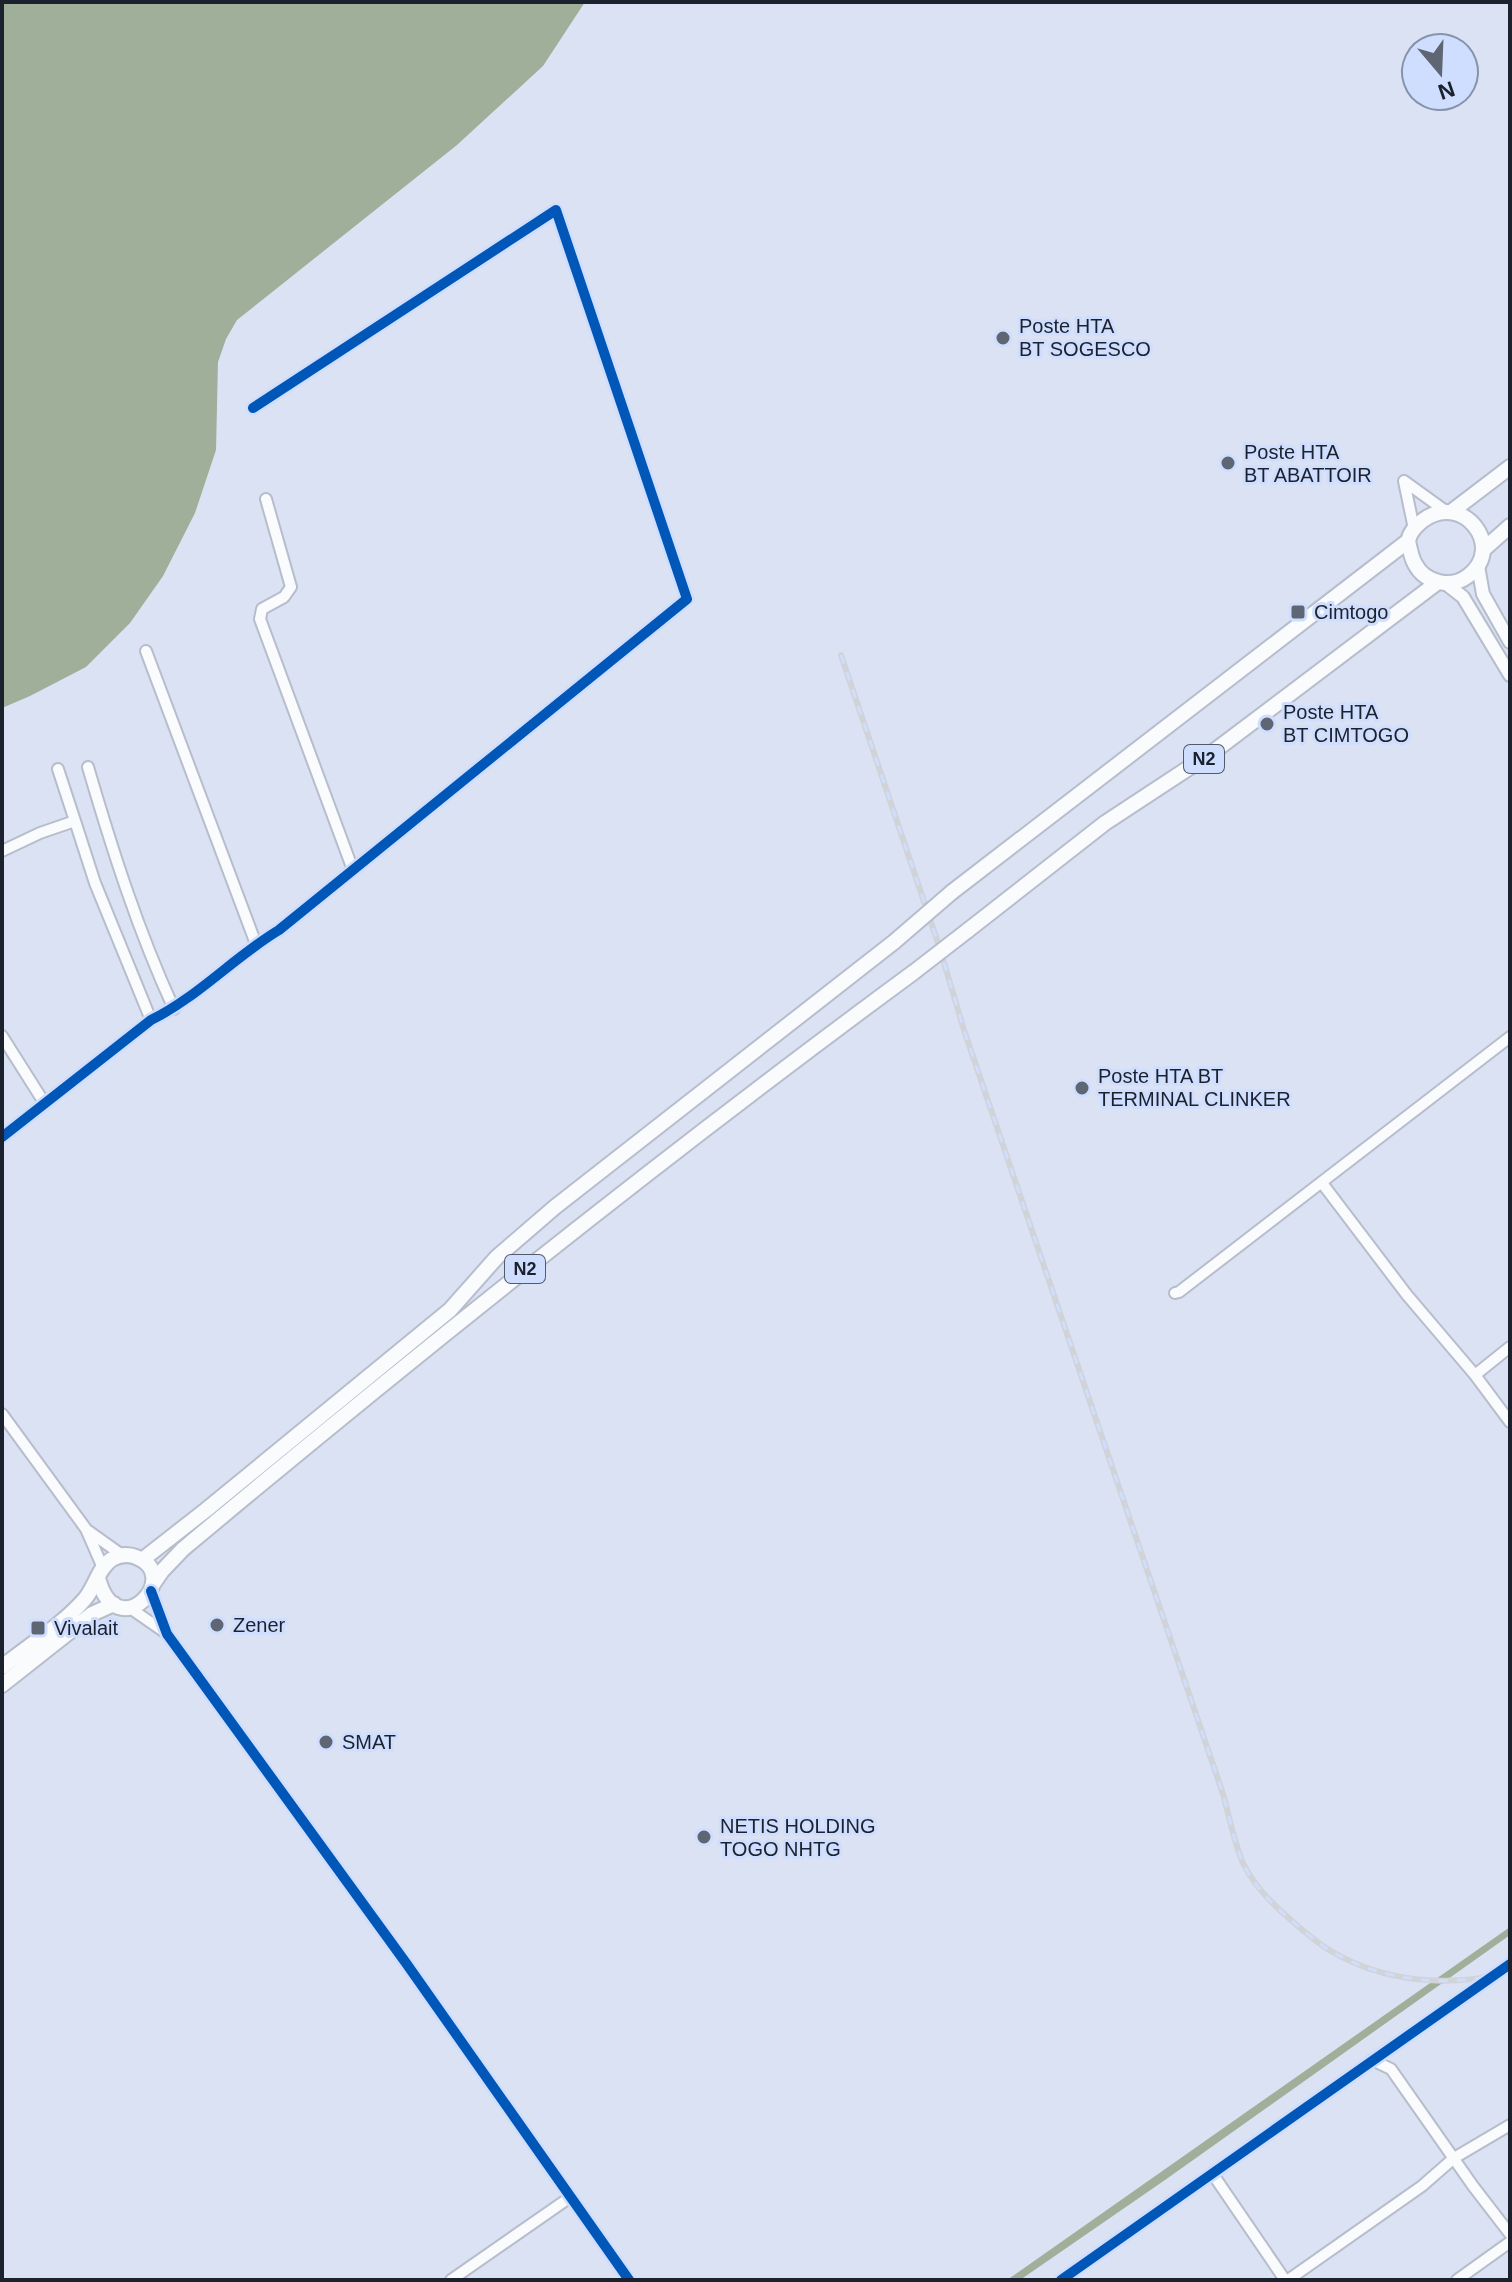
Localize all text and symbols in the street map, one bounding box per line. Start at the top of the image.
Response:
north arrow [1400,32,1480,112]
text: N [1435,76,1458,105]
place label: Poste HTA BT SOGESCO [1019,315,1151,360]
marker: Poste HTA BT SOGESCO [994,329,1012,347]
place label: Poste HTA BT ABATTOIR [1244,441,1372,486]
marker: Poste HTA BT ABATTOIR [1219,454,1237,472]
place label: Cimtogo [1314,601,1388,623]
marker: Cimtogo [1289,603,1307,621]
place label: Poste HTA BT CIMTOGO [1283,701,1409,746]
marker: Poste HTA BT CIMTOGO [1258,715,1276,733]
road number: N2 [1184,745,1224,773]
place label: Poste HTA BT TERMINAL CLINKER [1098,1065,1291,1110]
marker: Poste HTA BT TERMINAL CLINKER [1073,1079,1091,1097]
road number: N2 [505,1255,545,1283]
place label: Zener [233,1614,286,1636]
marker: Zener [208,1616,226,1634]
place label: Vivalait [54,1617,119,1639]
marker: Vivalait [29,1619,47,1637]
place label: SMAT [342,1731,396,1753]
marker: SMAT [317,1733,335,1751]
place label: NETIS HOLDING TOGO NHTG [720,1815,876,1860]
marker: NETIS HOLDING TOGO NHTG [695,1828,713,1846]

